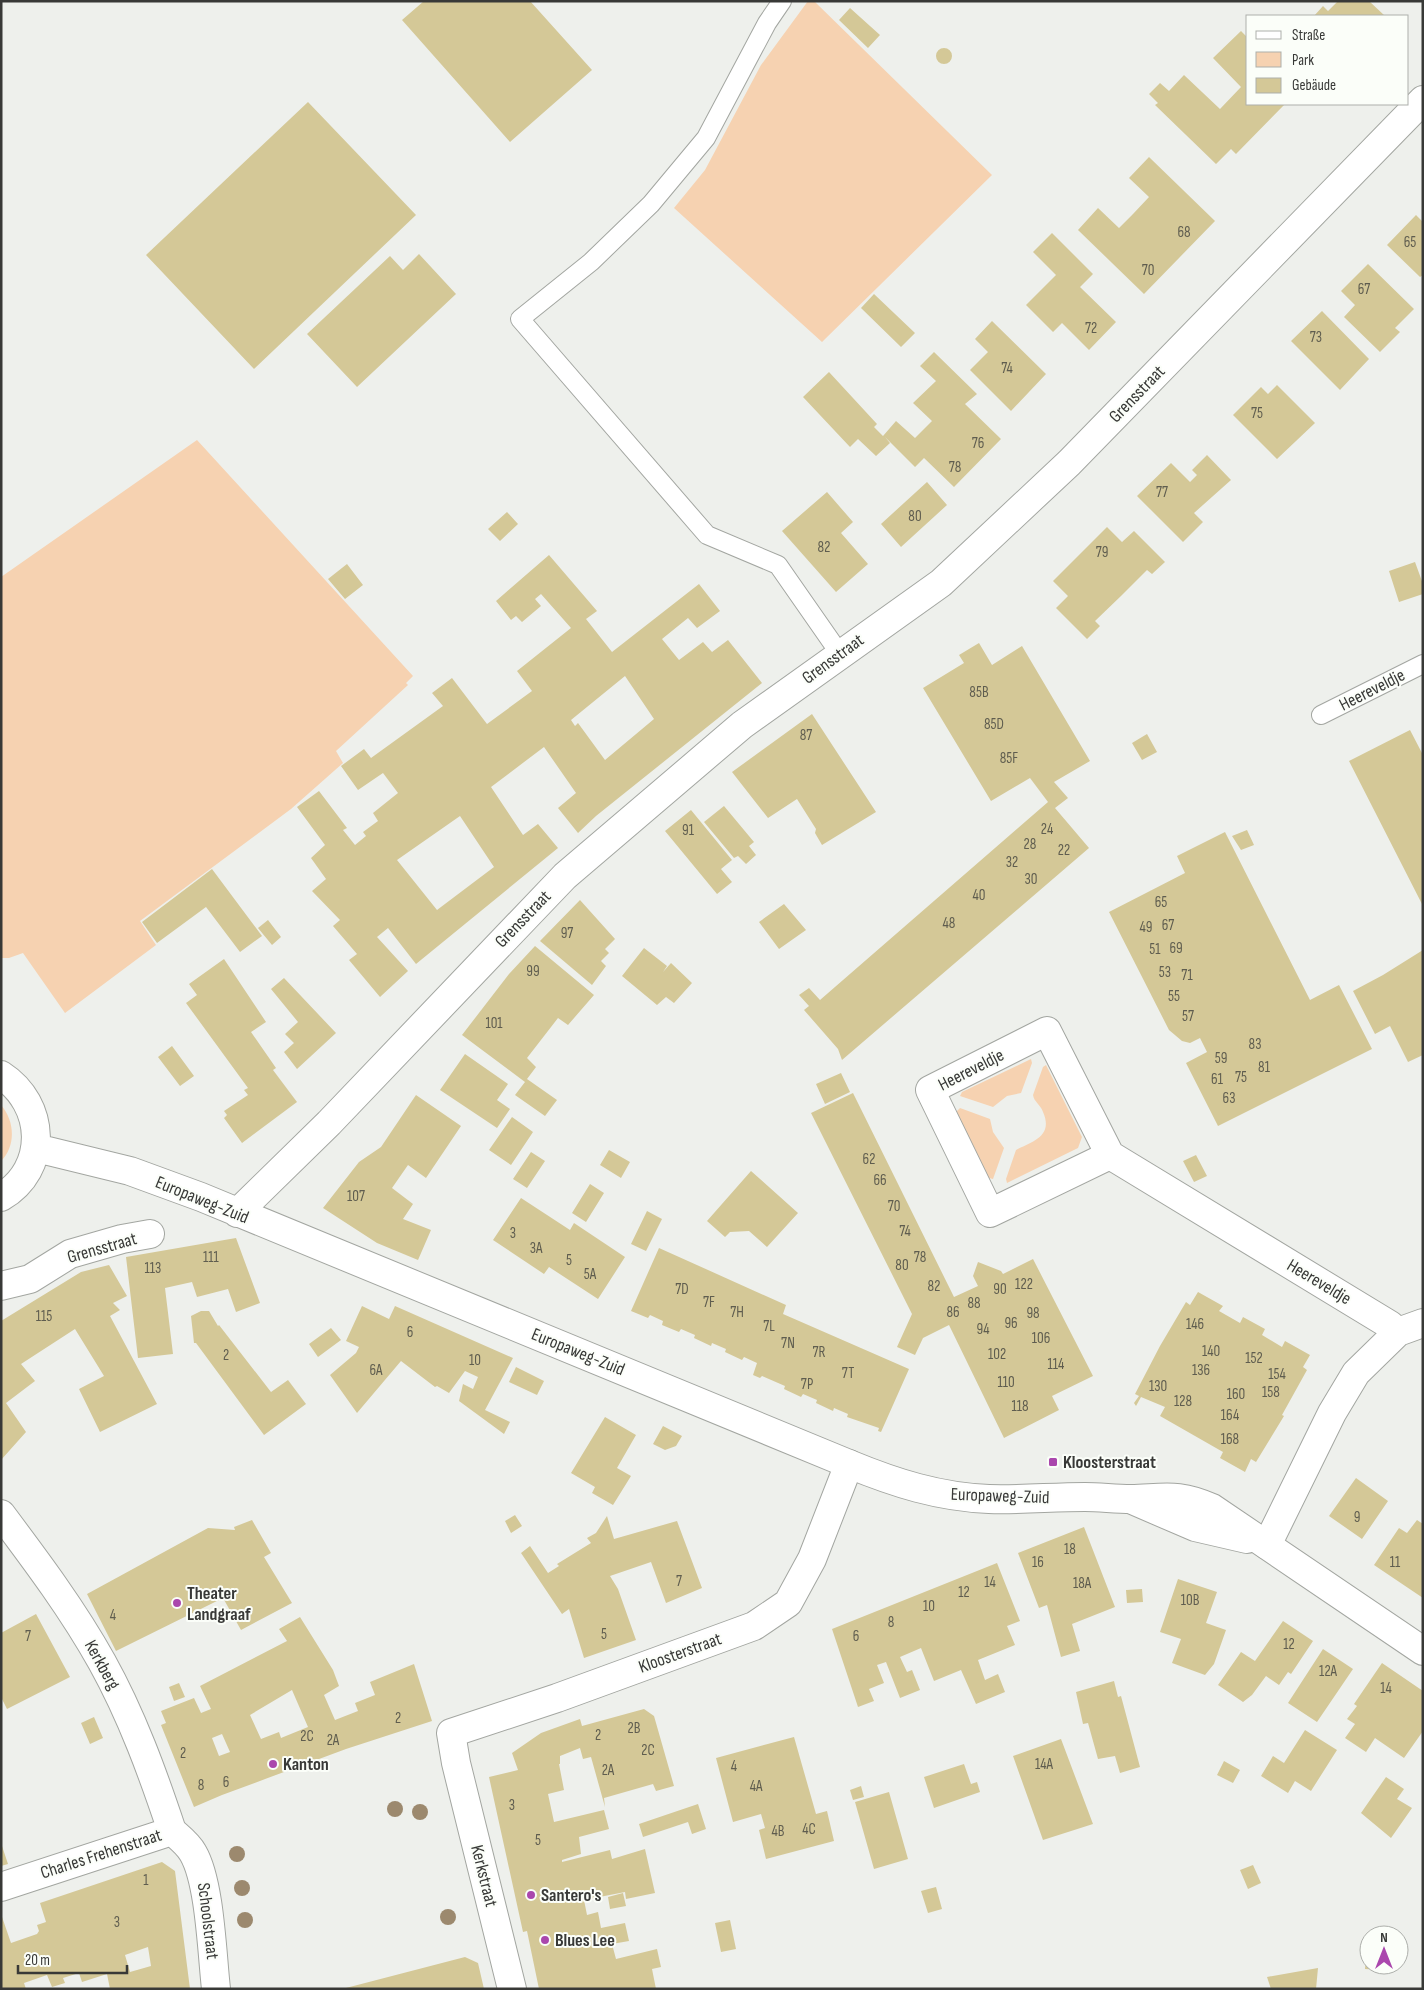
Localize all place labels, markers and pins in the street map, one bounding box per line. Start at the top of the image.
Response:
place label: Kloosterstraat [1063,1452,1156,1473]
marker: Kloosterstraat [1047,1456,1059,1468]
place label: Theater Landgraaf [187,1583,251,1625]
marker: Theater Landgraaf [171,1597,183,1609]
place label: Kanton [283,1754,329,1775]
marker: Kanton [267,1758,279,1770]
place label: Santero's [541,1885,602,1906]
marker: Santero's [525,1889,537,1901]
place label: Blues Lee [555,1930,615,1951]
marker: Blues Lee [539,1934,551,1946]

